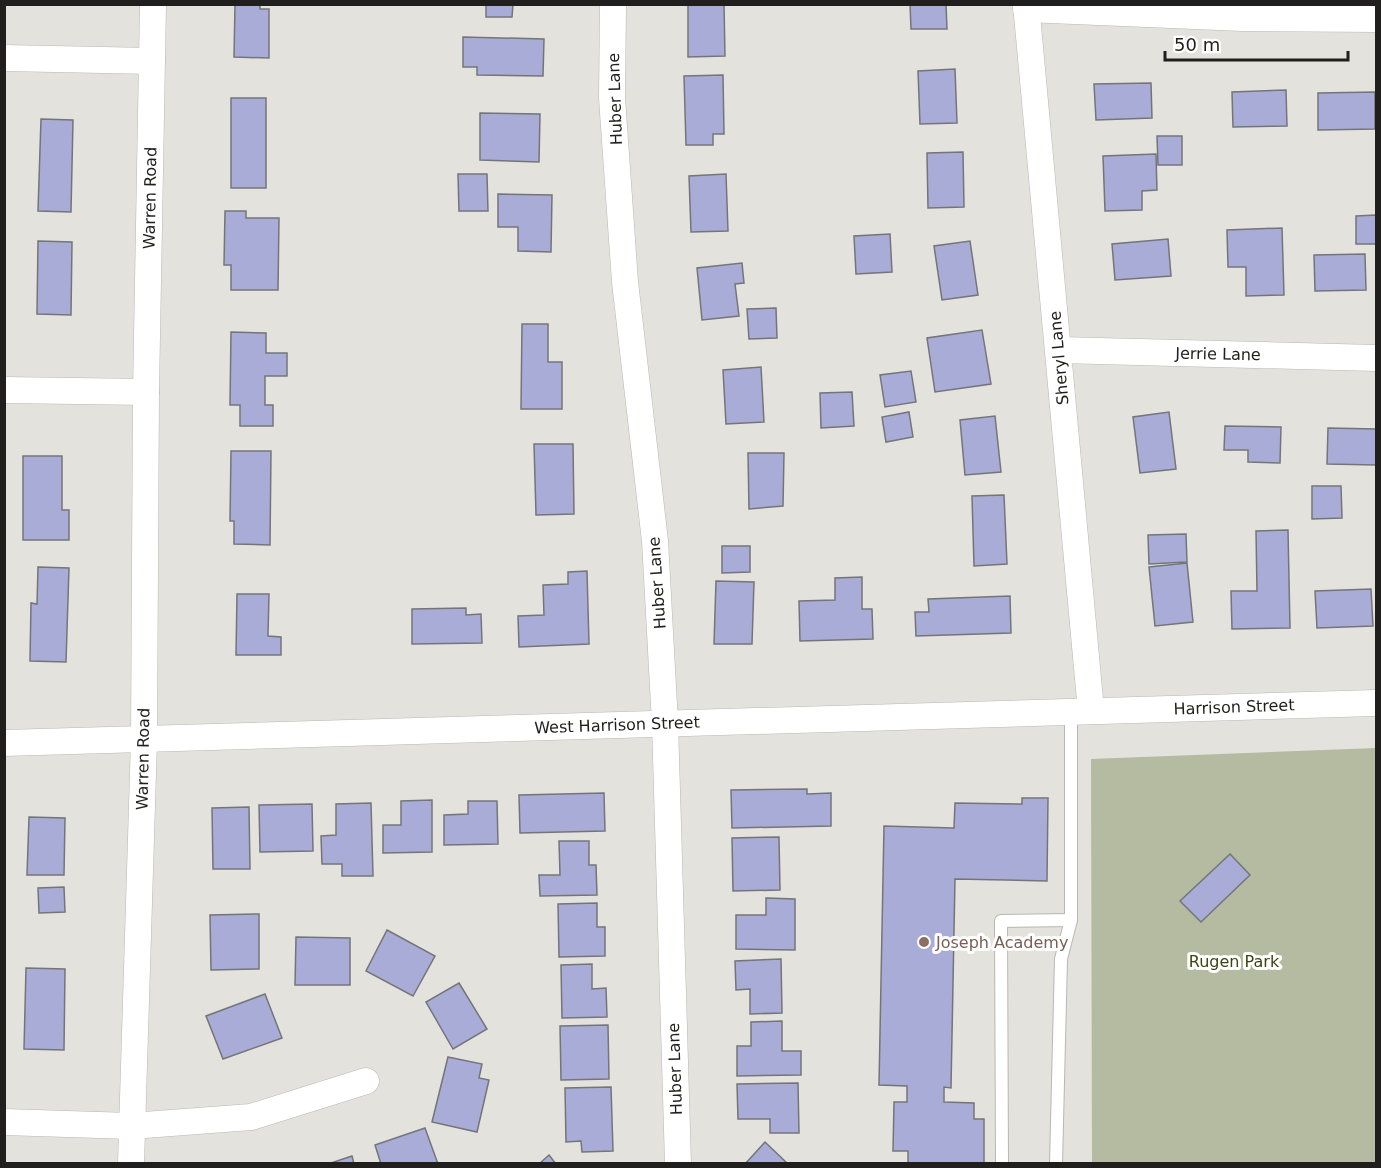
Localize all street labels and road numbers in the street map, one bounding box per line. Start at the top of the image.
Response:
street label: Huber Lane [604,52,626,146]
street label: Warren Road [140,147,160,249]
street label: Sheryl Lane [1045,310,1073,406]
street label: Jerrie Lane [1174,344,1261,364]
street label: Huber Lane [644,536,670,630]
street label: Harrison Street [1173,695,1295,719]
street label: Warren Road [133,708,153,810]
street label: West Harrison Street [534,713,700,737]
street label: Huber Lane [664,1022,686,1116]

